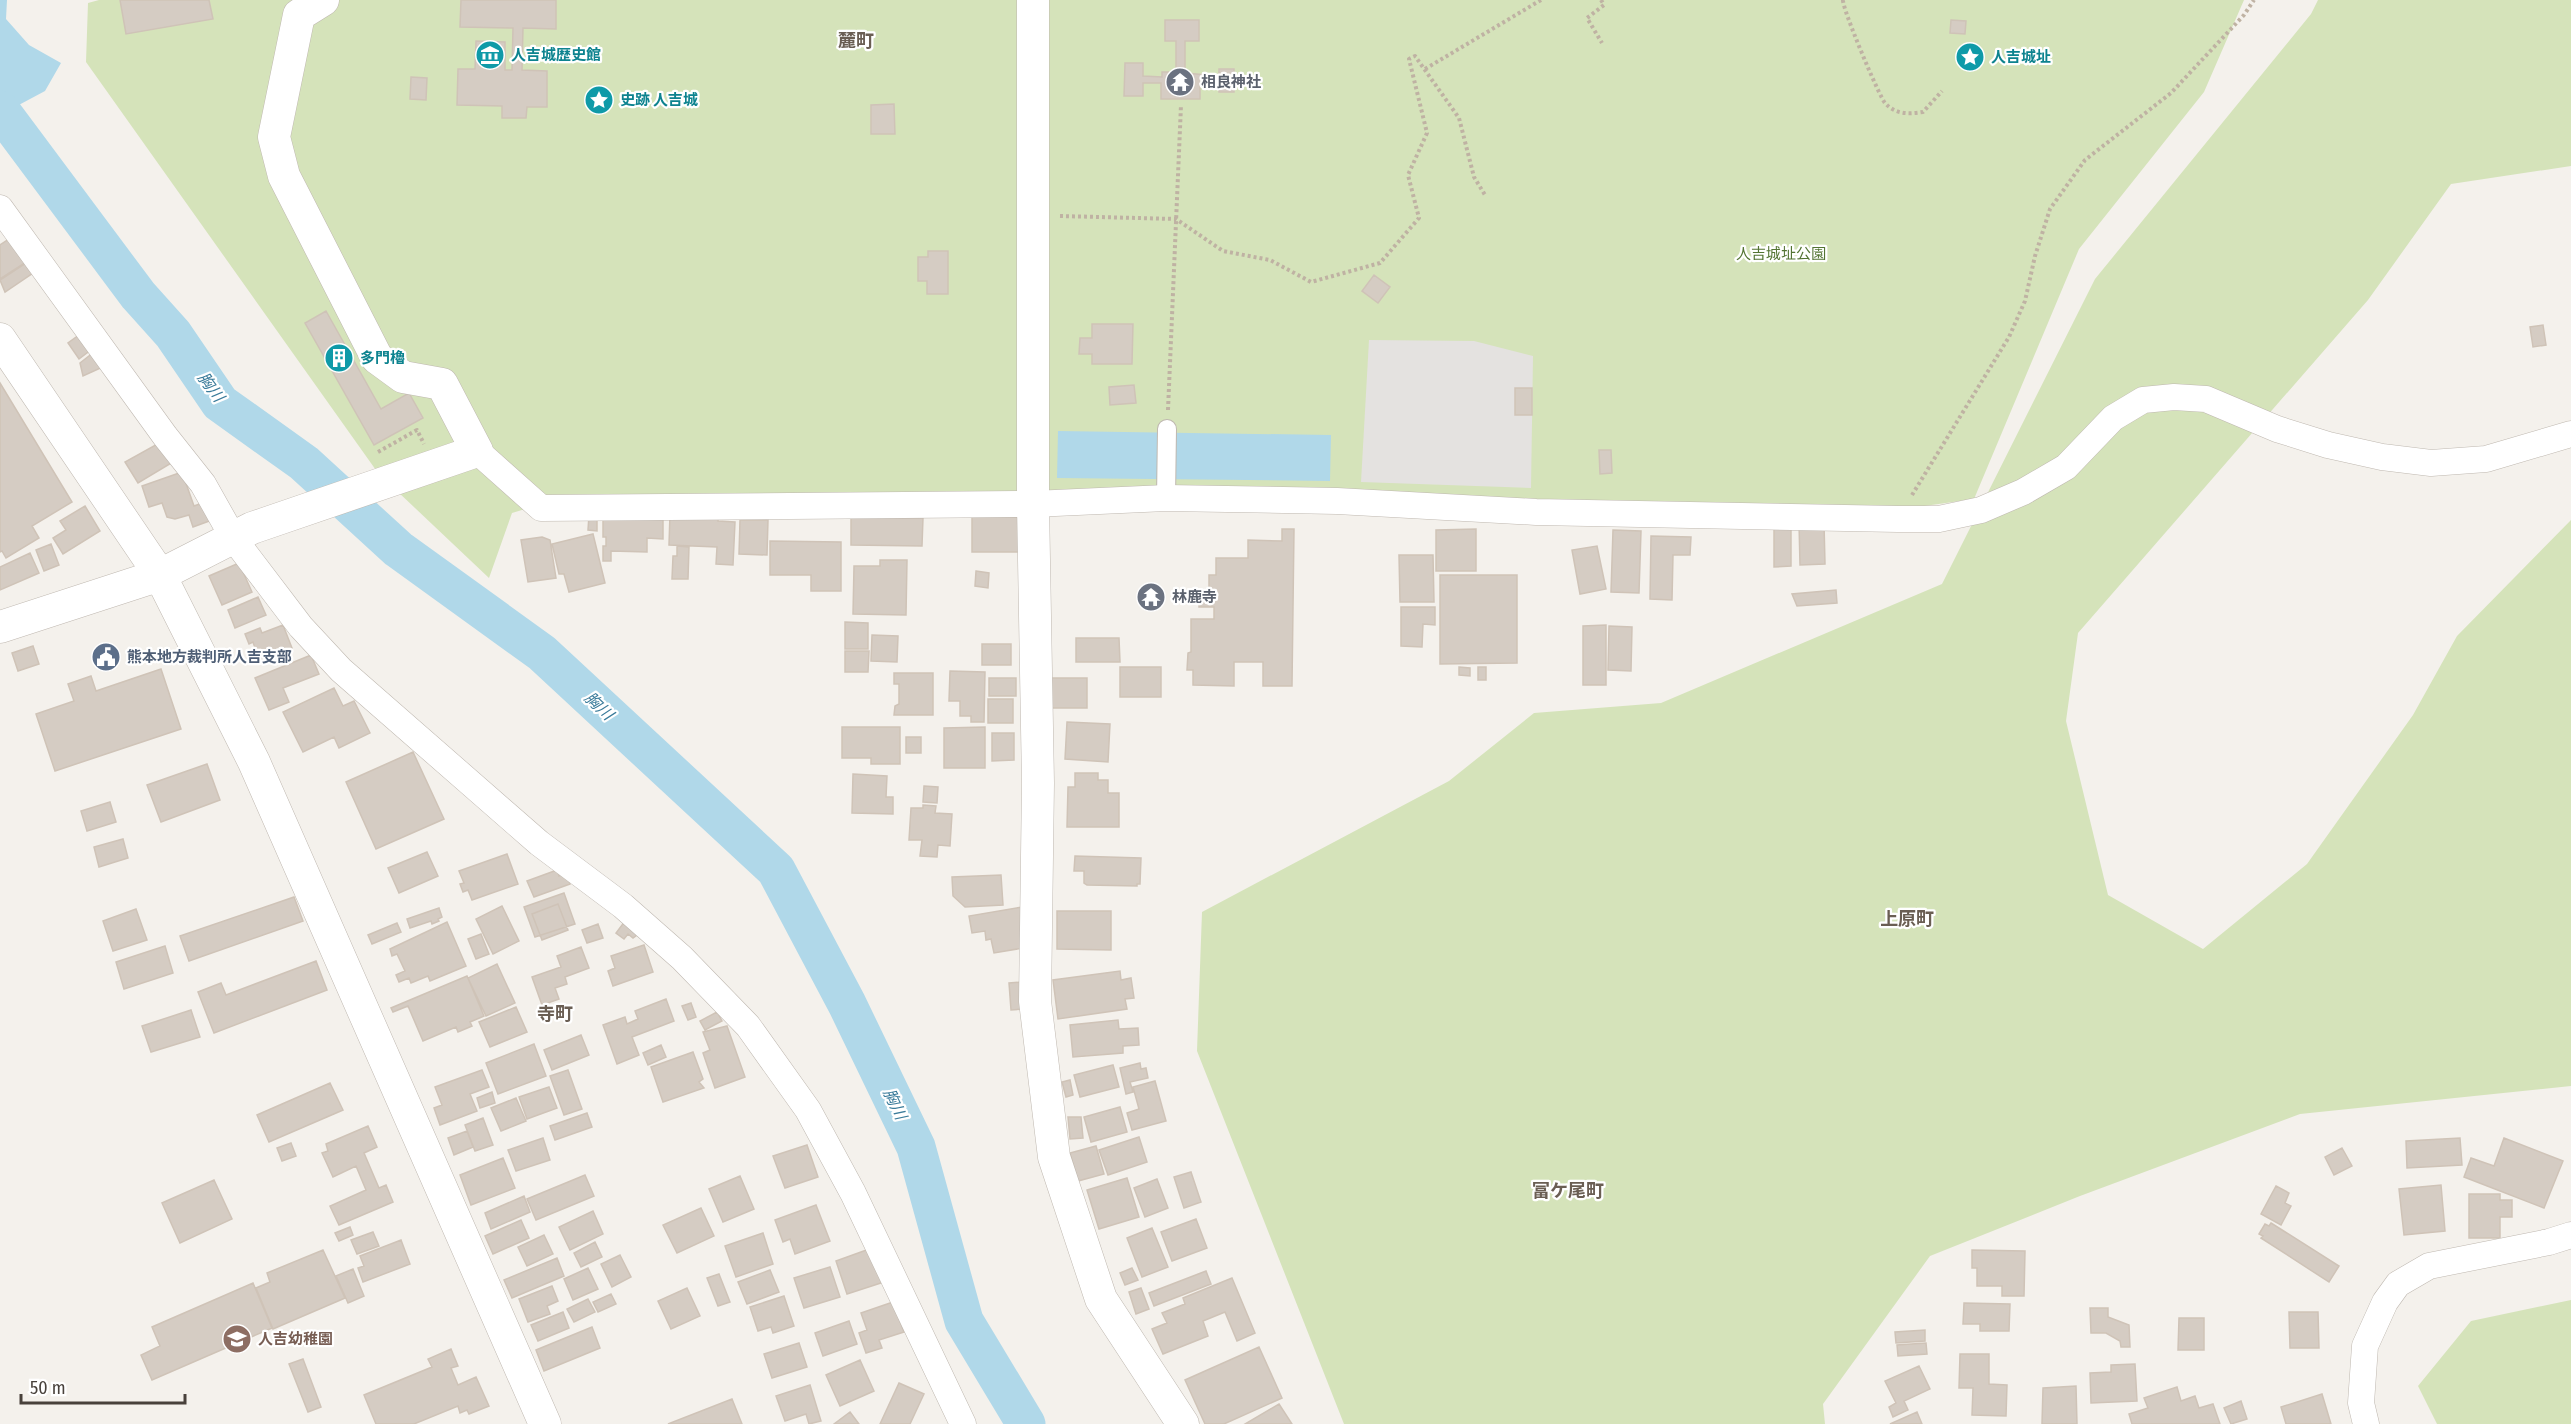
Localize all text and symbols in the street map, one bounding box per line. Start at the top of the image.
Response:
district label: 麓町 [838,30,874,52]
museum icon: 人吉城歴史館 [474,39,506,71]
place icon: 人吉城址 [1954,41,1986,73]
place label: 人吉城歴史館 [511,46,601,64]
place label: 人吉城址 [1991,48,2051,66]
temple icon: 相良神社 [1164,66,1196,98]
place label: 相良神社 [1201,73,1261,91]
place icon: 史跡 人吉城 [583,84,615,116]
place label: 史跡 人吉城 [620,91,698,109]
park label: 人吉城址公園 [1736,245,1826,263]
building icon: 多門櫓 [323,342,355,374]
place label: 多門櫓 [360,349,405,367]
water label: 胸川 [194,368,229,407]
temple icon: 林鹿寺 [1135,581,1167,613]
place label: 林鹿寺 [1172,588,1217,606]
public building icon: 熊本地方裁判所人吉支部 [90,641,122,673]
place label: 熊本地方裁判所人吉支部 [127,648,292,666]
water label: 胸川 [581,688,619,725]
district label: 上原町 [1880,908,1934,930]
district label: 寺町 [537,1003,573,1025]
water label: 胸川 [879,1085,911,1124]
district label: 富ケ尾町 [1532,1180,1604,1202]
school or university icon: 人吉幼稚園 [221,1323,253,1355]
place label: 人吉幼稚園 [258,1330,333,1348]
scale bar [21,1367,184,1405]
text: 50 m [30,1377,66,1399]

